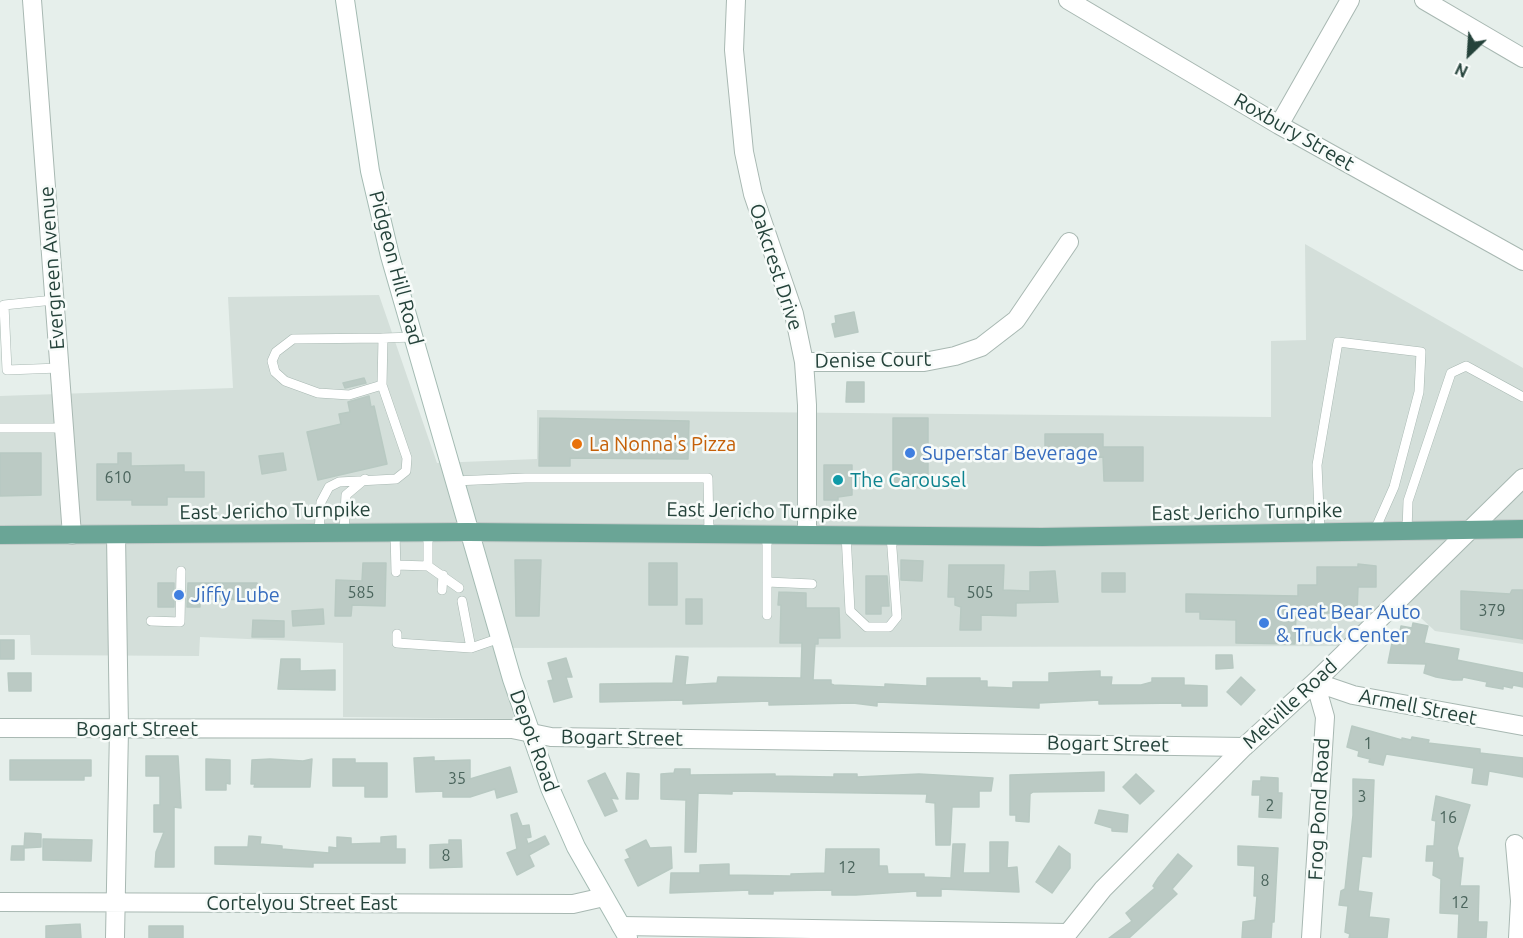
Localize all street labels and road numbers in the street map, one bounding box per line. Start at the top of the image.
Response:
street label: Roxbury Street [1229,88,1359,176]
street label: Evergreen Avenue [34,185,70,351]
street label: Pidgeon Hill Road [364,188,428,348]
street label: Oakcrest Drive [744,201,808,333]
street label: Denise Court [815,347,931,373]
street label: East Jericho Turnpike [179,497,371,525]
street label: East Jericho Turnpike [666,497,858,525]
street label: East Jericho Turnpike [1151,498,1343,526]
street label: Melville Road [1238,654,1342,754]
street label: Armell Street [1357,684,1479,730]
street label: Depot Road [504,687,564,795]
street label: Bogart Street [76,717,198,741]
street label: Bogart Street [561,725,683,751]
street label: Bogart Street [1047,731,1169,757]
street label: Frog Pond Road [1303,737,1335,881]
street label: Cortelyou Street East [206,891,398,915]

